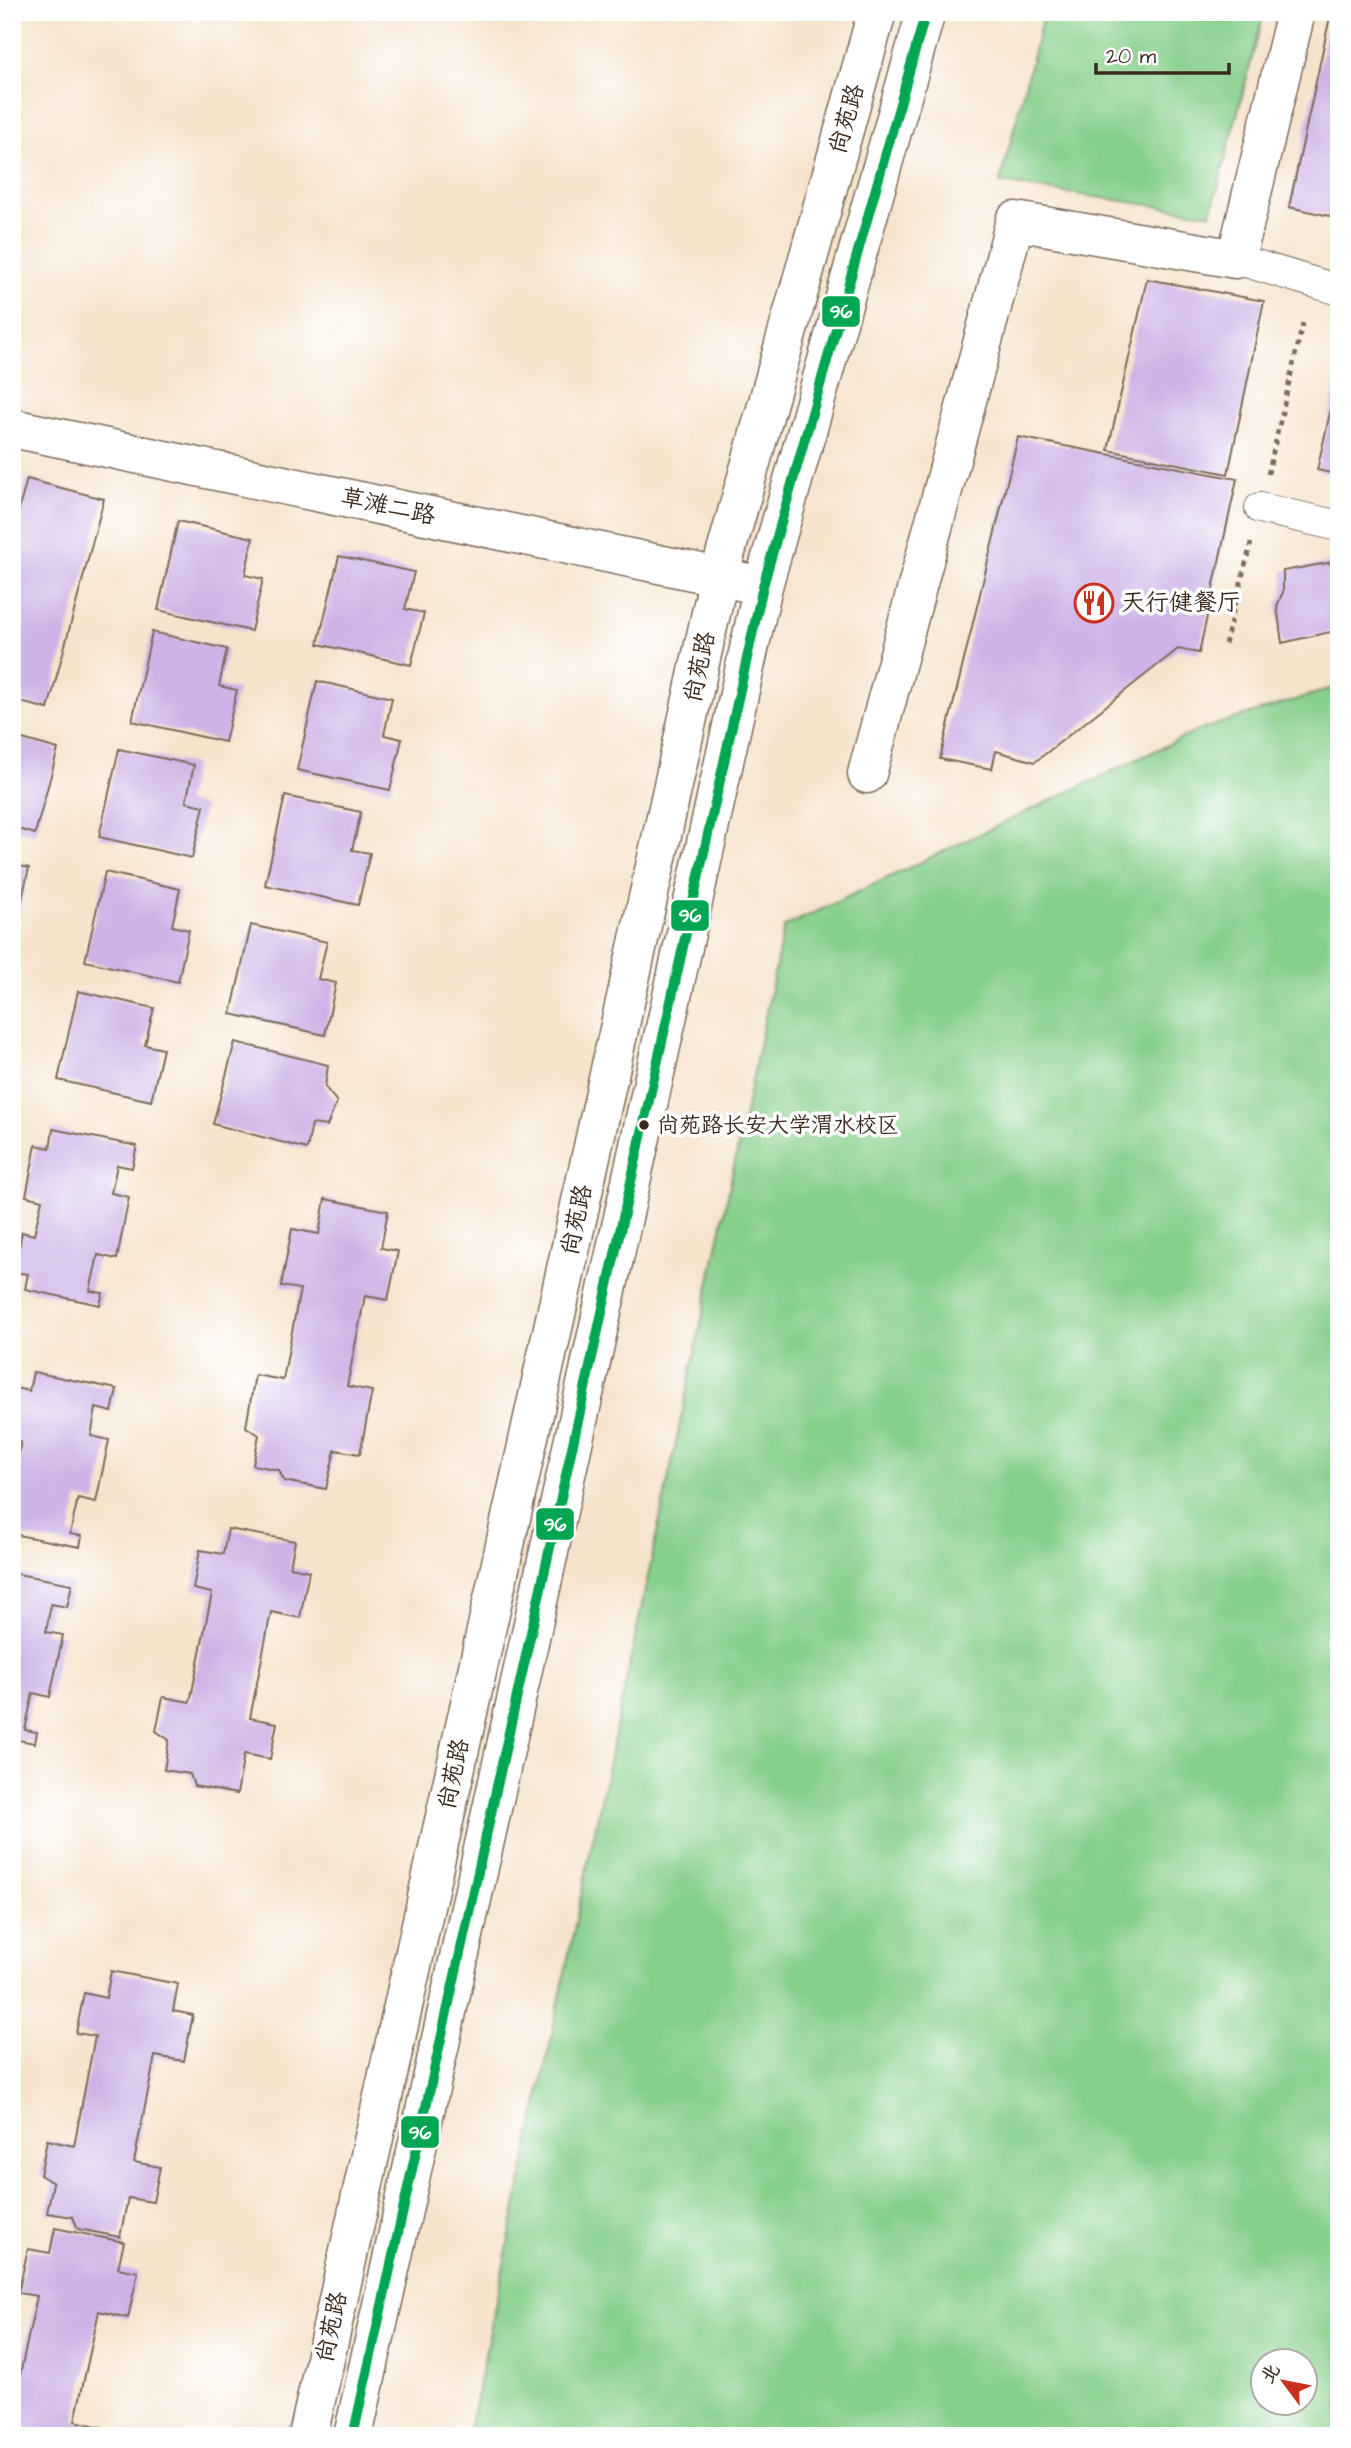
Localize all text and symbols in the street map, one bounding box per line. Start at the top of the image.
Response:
scale bar [1096,32,1228,76]
text: 20 m [1106,42,1157,71]
street label: 尚苑路 [821,80,873,158]
line badge: 96 [821,295,861,328]
text: 96 [830,299,852,326]
street label: 草滩二路 [338,480,438,534]
restaurant icon: 天行健餐厅 [1073,582,1115,624]
place label: 天行健餐厅 [1121,586,1241,620]
street label: 尚苑路 [676,628,724,706]
line badge: 96 [670,899,710,932]
text: 96 [679,903,701,930]
place label: 尚苑路长安大学渭水校区 [657,1110,899,1141]
marker: 尚苑路长安大学渭水校区 [637,1118,651,1132]
street label: 尚苑路 [553,1181,601,1259]
line badge: 96 [535,1507,575,1541]
text: 96 [544,1512,566,1539]
street label: 尚苑路 [430,1735,478,1813]
line badge: 96 [400,2115,440,2149]
text: 96 [409,2120,431,2147]
street label: 尚苑路 [308,2288,356,2366]
north arrow [1250,2346,1320,2416]
text: 北 [1254,2359,1287,2389]

